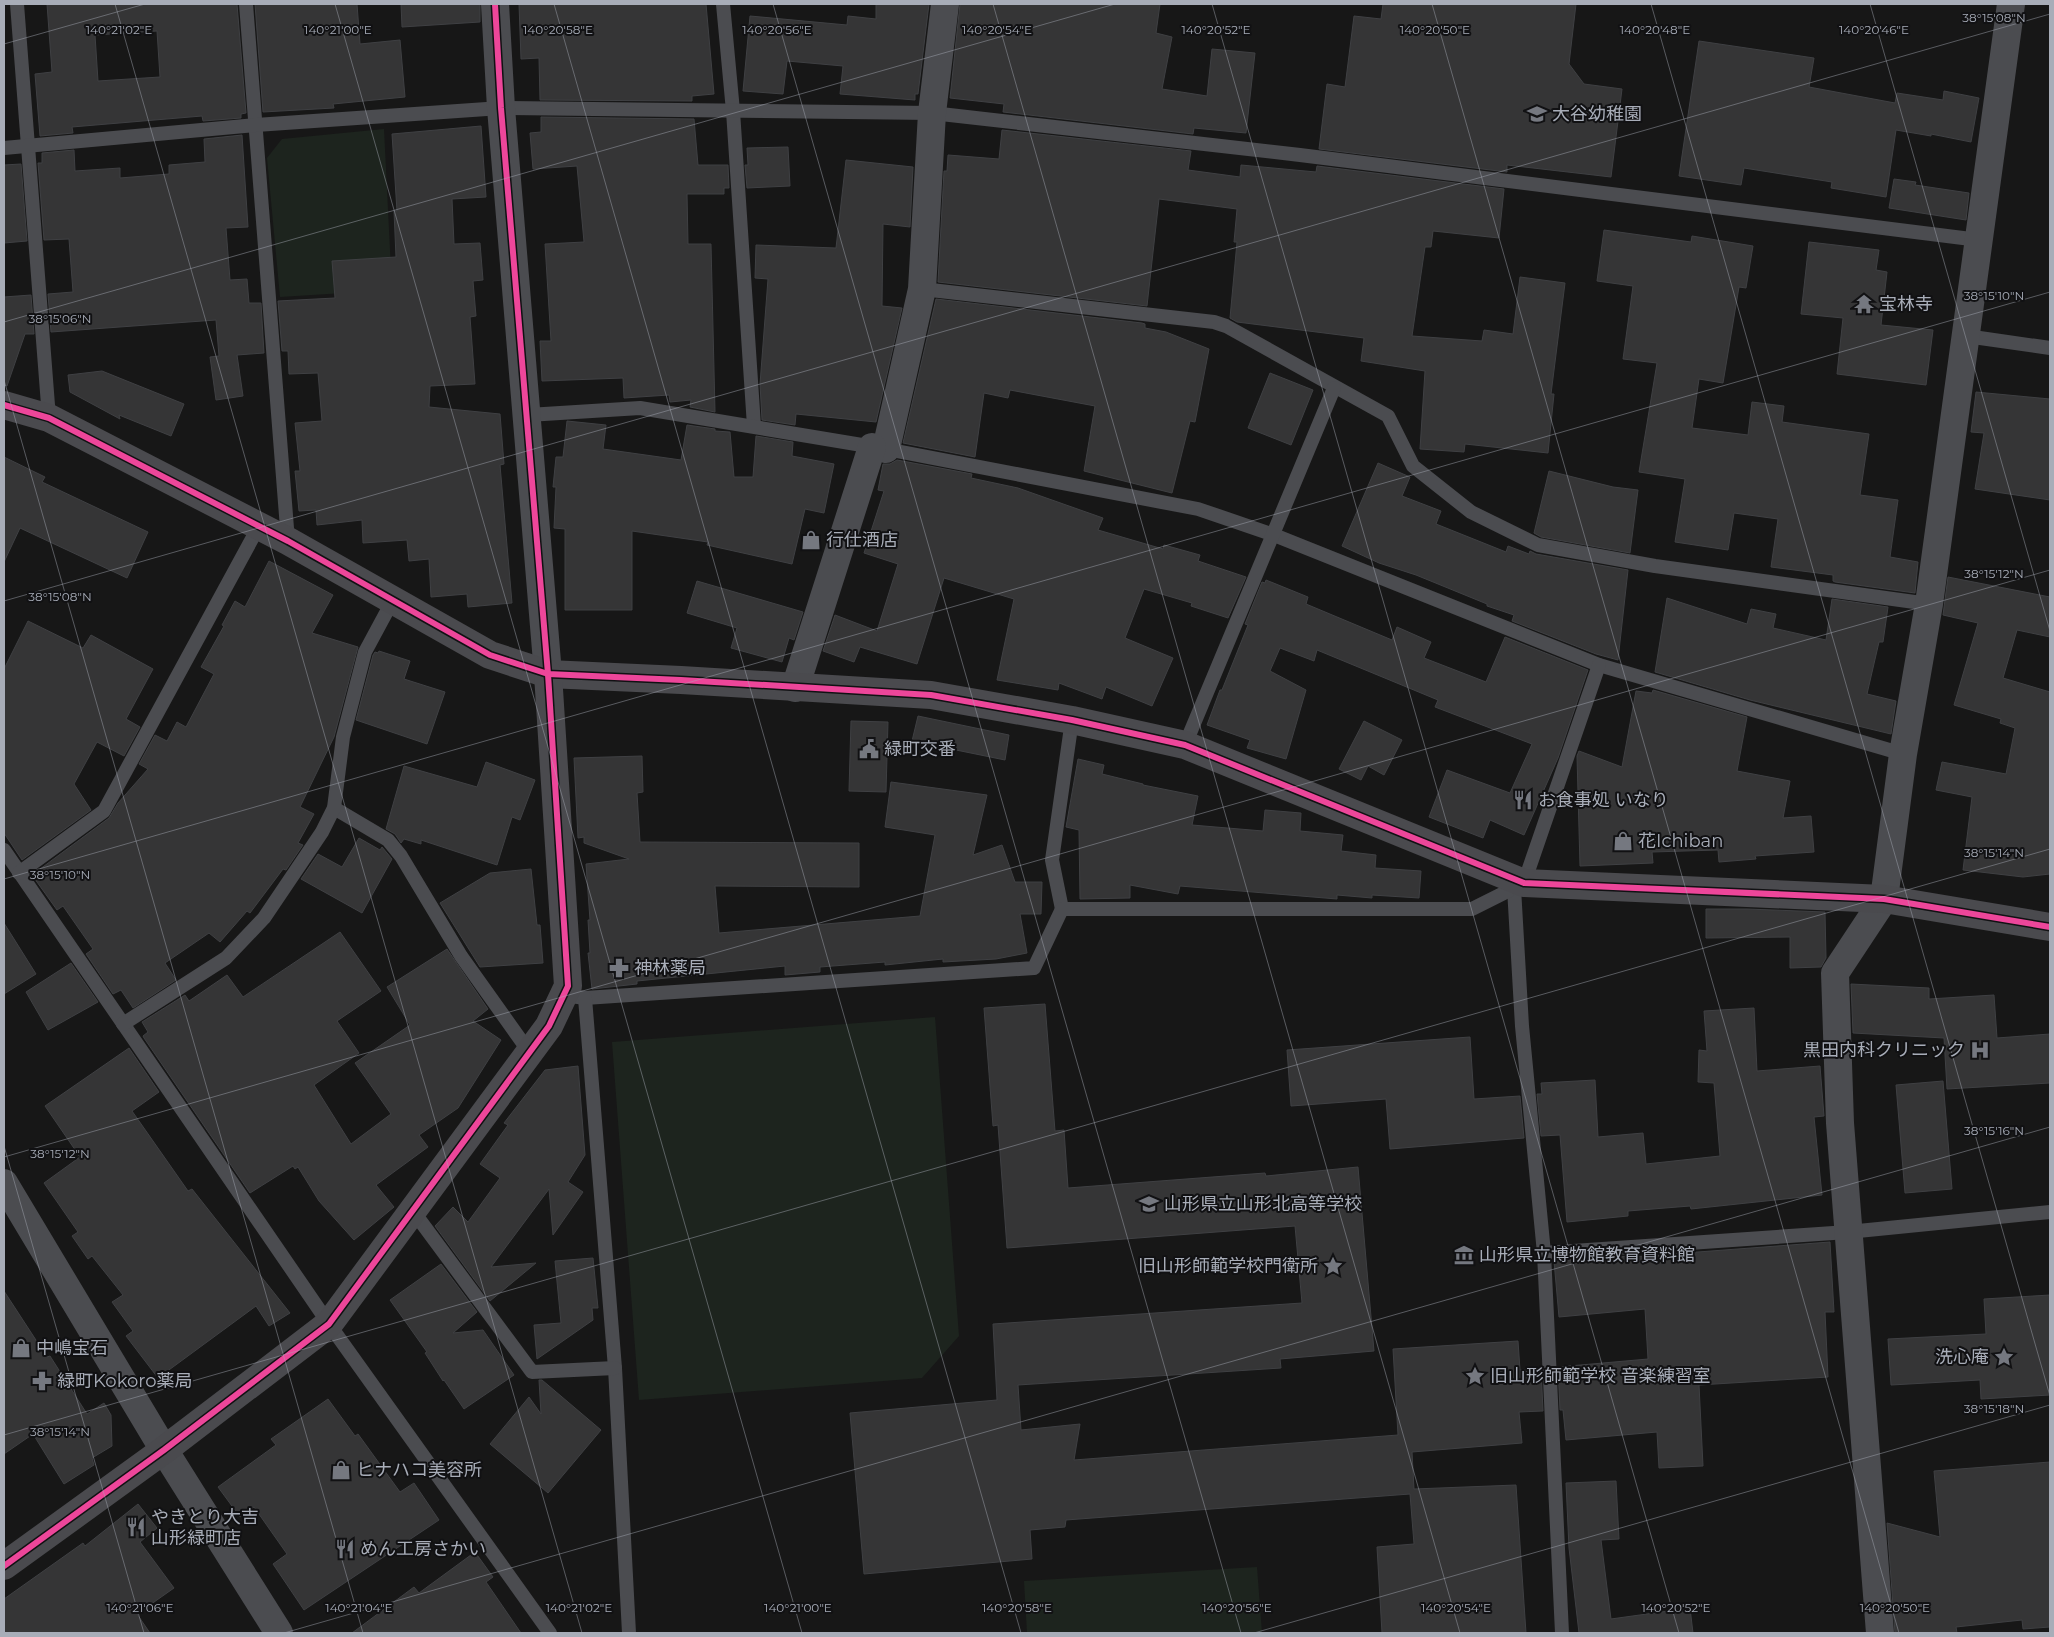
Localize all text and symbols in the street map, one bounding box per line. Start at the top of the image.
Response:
text: 38°15'08"N [1962,10,2026,25]
text: 140°21'02"E [86,22,152,37]
text: 140°21'00"E [304,22,372,37]
text: 140°20'58"E [523,22,593,37]
text: 140°20'56"E [742,22,812,37]
text: 140°20'54"E [962,22,1032,37]
text: 140°20'52"E [1181,22,1251,37]
text: 140°20'50"E [1400,22,1470,37]
text: 140°20'48"E [1620,22,1690,37]
text: 140°20'46"E [1839,22,1909,37]
school or university icon: 大谷幼稚園 [1526,103,1548,125]
place label: 大谷幼稚園 [1552,103,1642,125]
text: 38°15'10"N [1964,288,2024,303]
temple icon: 宝林寺 [1853,293,1875,315]
place label: 宝林寺 [1879,293,1933,315]
text: 38°15'06"N [29,311,92,326]
shop icon: 行仕酒店 [800,529,822,551]
place label: 行仕酒店 [826,529,898,551]
text: 38°15'12"N [1964,566,2024,581]
text: 38°15'08"N [28,589,92,604]
public building icon: 緑町交番 [858,738,880,760]
place label: 緑町交番 [884,738,956,760]
restaurant icon: お食事処 いなり [1512,789,1534,811]
place label: お食事処 いなり [1538,789,1669,811]
shop icon: 花Ichiban [1612,830,1634,852]
place label: 花Ichiban [1638,830,1723,852]
text: 38°15'14"N [1964,845,2024,860]
text: 38°15'10"N [30,867,90,882]
pharmacy icon: 神林薬局 [608,957,630,979]
place label: 神林薬局 [634,957,706,979]
place label: 黒田内科クリニック [1803,1039,1965,1061]
hospital icon: 黒田内科クリニック [1969,1039,1991,1061]
text: 38°15'16"N [1964,1123,2024,1138]
text: 38°15'12"N [30,1146,90,1161]
school or university icon: 山形県立山形北高等学校 [1138,1193,1160,1215]
place label: 山形県立山形北高等学校 [1164,1193,1362,1215]
museum icon: 山形県立博物館教育資料館 [1453,1244,1475,1266]
place label: 山形県立博物館教育資料館 [1479,1244,1695,1266]
place label: 旧山形師範学校門衛所 [1138,1255,1318,1277]
place icon: 旧山形師範学校門衛所 [1322,1255,1344,1277]
shop icon: 中嶋宝石 [10,1337,32,1359]
place label: 中嶋宝石 [36,1337,108,1359]
place label: 洗心庵 [1935,1346,1989,1368]
place icon: 洗心庵 [1993,1346,2015,1368]
place icon: 旧山形師範学校 音楽練習室 [1464,1365,1486,1387]
place label: 旧山形師範学校 音楽練習室 [1490,1365,1711,1387]
pharmacy icon: 緑町Kokoro薬局 [31,1370,53,1392]
place label: 緑町Kokoro薬局 [57,1370,193,1392]
text: 38°15'18"N [1964,1401,2024,1416]
text: 38°15'14"N [30,1424,90,1439]
shop icon: ヒナハコ美容所 [330,1459,352,1481]
place label: ヒナハコ美容所 [356,1459,482,1481]
place label: やきとり大吉 山形緑町店 [151,1506,259,1549]
restaurant icon: やきとり大吉 山形緑町店 [125,1516,147,1538]
restaurant icon: めん工房さかい [334,1538,356,1560]
place label: めん工房さかい [360,1538,486,1560]
text: 140°21'06"E [107,1600,173,1615]
text: 140°21'04"E [325,1600,393,1615]
text: 140°21'02"E [546,1600,612,1615]
text: 140°21'00"E [764,1600,832,1615]
text: 140°20'58"E [982,1600,1052,1615]
text: 140°20'56"E [1202,1600,1272,1615]
text: 140°20'54"E [1421,1600,1491,1615]
text: 140°20'52"E [1641,1600,1711,1615]
text: 140°20'50"E [1860,1600,1930,1615]

